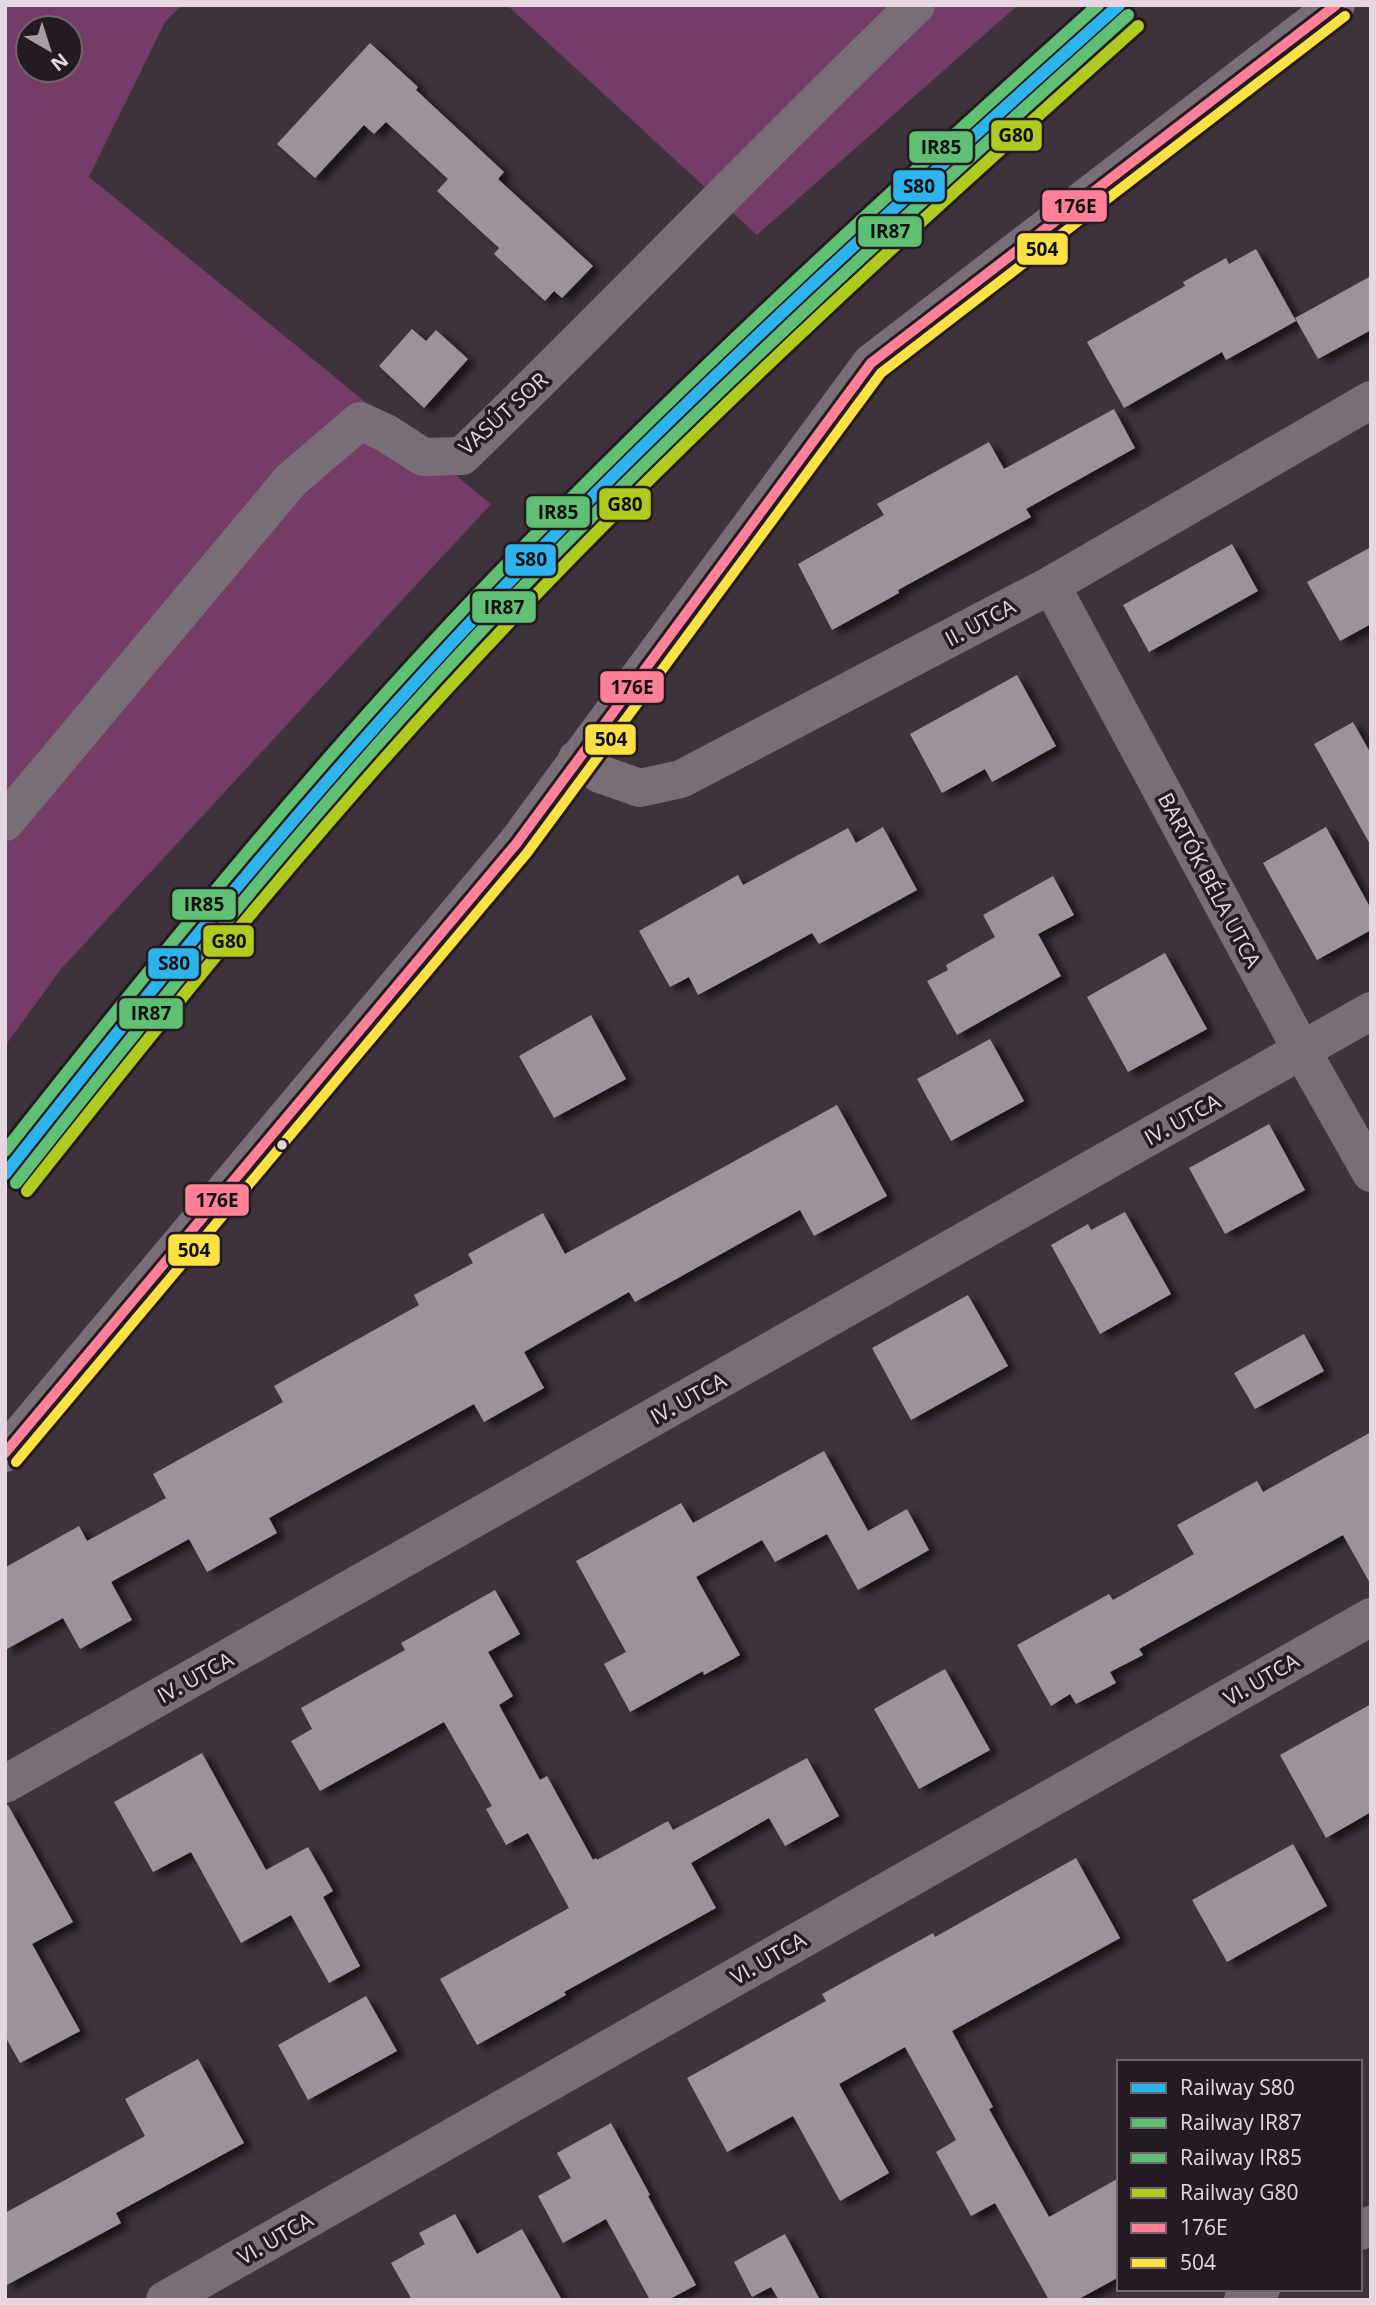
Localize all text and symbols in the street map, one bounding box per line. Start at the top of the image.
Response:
north arrow [14,14,84,84]
text: N [46,47,74,77]
line badge: G80 [990,119,1043,152]
text: G80 [998,122,1034,148]
line badge: IR85 [908,130,974,164]
text: IR85 [921,134,961,160]
line badge: S80 [892,169,946,203]
text: S80 [903,173,935,199]
line badge: 176E [1041,189,1108,223]
text: 176E [1053,193,1097,219]
line badge: IR87 [857,215,923,248]
text: IR87 [870,218,910,244]
line badge: 504 [1016,232,1069,266]
text: 504 [1026,236,1058,262]
street label: VASÚT SOR [453,366,553,460]
line badge: G80 [598,487,652,521]
text: G80 [607,491,643,517]
line badge: IR85 [525,495,591,529]
text: IR85 [538,499,578,525]
line badge: S80 [504,543,557,577]
text: S80 [515,546,547,572]
line badge: IR87 [471,590,537,624]
street label: II. UTCA [940,591,1021,652]
text: IR87 [484,594,524,620]
line badge: 176E [599,670,665,704]
text: 176E [610,674,654,700]
line badge: 504 [584,723,637,756]
text: 504 [595,726,627,752]
street label: BARTÓK BÉLA UTCA [1152,788,1268,973]
line badge: IR85 [171,888,237,921]
text: IR85 [184,891,224,917]
line badge: G80 [202,924,255,958]
text: G80 [211,928,247,954]
line badge: S80 [147,947,200,980]
text: S80 [158,950,190,976]
line badge: IR87 [118,997,184,1030]
text: IR87 [131,1000,171,1026]
street label: IV. UTCA [1139,1086,1226,1151]
unlabelled marker [275,1138,289,1152]
line badge: 176E [184,1183,250,1217]
text: 176E [195,1187,239,1213]
line badge: 504 [167,1233,221,1267]
text: 504 [178,1237,210,1263]
street label: IV. UTCA [645,1365,732,1430]
street label: IV. UTCA [152,1644,239,1709]
street label: VI. UTCA [1218,1646,1304,1712]
street label: VI. UTCA [725,1925,811,1991]
legend [1117,2060,1362,2291]
text: Railway S80 [1180,2073,1295,2101]
text: Railway IR87 [1180,2108,1302,2136]
text: Railway IR85 [1180,2143,1302,2171]
text: Railway G80 [1180,2178,1298,2206]
street label: VI. UTCA [232,2205,318,2271]
text: 176E [1180,2213,1228,2241]
text: 504 [1180,2248,1216,2276]

